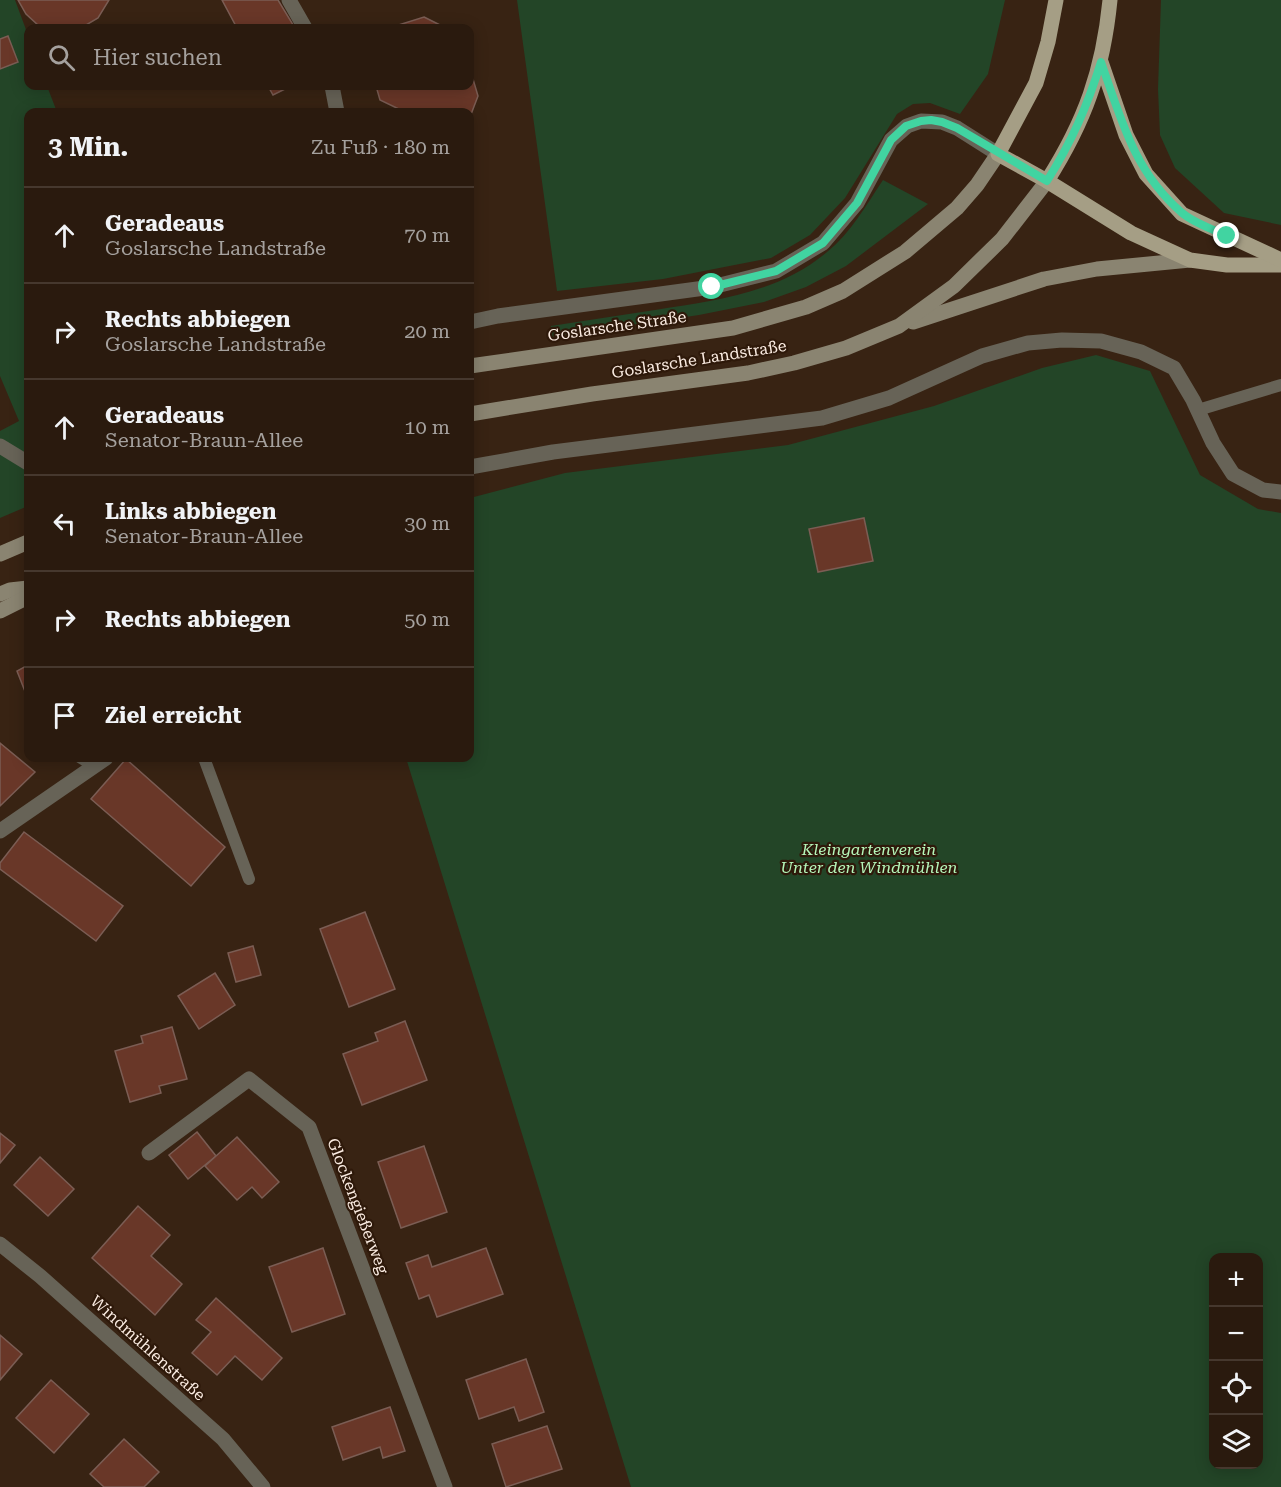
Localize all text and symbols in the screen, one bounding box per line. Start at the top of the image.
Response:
search box [24,24,474,90]
icon: search [45,41,78,74]
text: Hier suchen [93,45,222,70]
text: 3 Min. [48,132,129,162]
text: Zu Fuß · 180 m [311,135,450,159]
text: Geradeaus [105,211,224,236]
icon: ahead [48,219,81,252]
route end [1213,222,1239,248]
text: 70 m [404,223,450,247]
text: Goslarsche Landstraße [105,236,326,260]
route start [698,273,724,299]
text: Rechts abbiegen [105,307,291,332]
street label: Goslarsche Straße [546,307,688,345]
icon: right [48,315,81,348]
text: 20 m [404,319,450,343]
text: Goslarsche Landstraße [105,332,326,356]
street label: Goslarsche Landstraße [610,336,788,382]
text: Geradeaus [105,403,224,428]
icon: ahead [48,411,81,444]
text: 10 m [404,415,450,439]
text: Senator-Braun-Allee [105,428,303,452]
text: Links abbiegen [105,499,276,524]
icon: left [48,507,81,540]
text: 30 m [404,511,450,535]
text: Senator-Braun-Allee [105,524,303,548]
icon: right [48,603,81,636]
text: Rechts abbiegen [105,607,291,632]
text: 50 m [404,607,450,631]
icon: arrive [48,699,81,732]
text: Ziel erreicht [105,703,241,728]
park label: Kleingartenverein Unter den Windmühlen [781,840,958,877]
street label: Glockengießerweg [323,1135,393,1277]
map controls [1209,1253,1263,1469]
button: + [1209,1253,1263,1307]
street label: Windmühlenstraße [87,1291,209,1405]
button: − [1209,1307,1263,1361]
button: locate [1209,1361,1263,1415]
button: layers [1209,1415,1263,1469]

